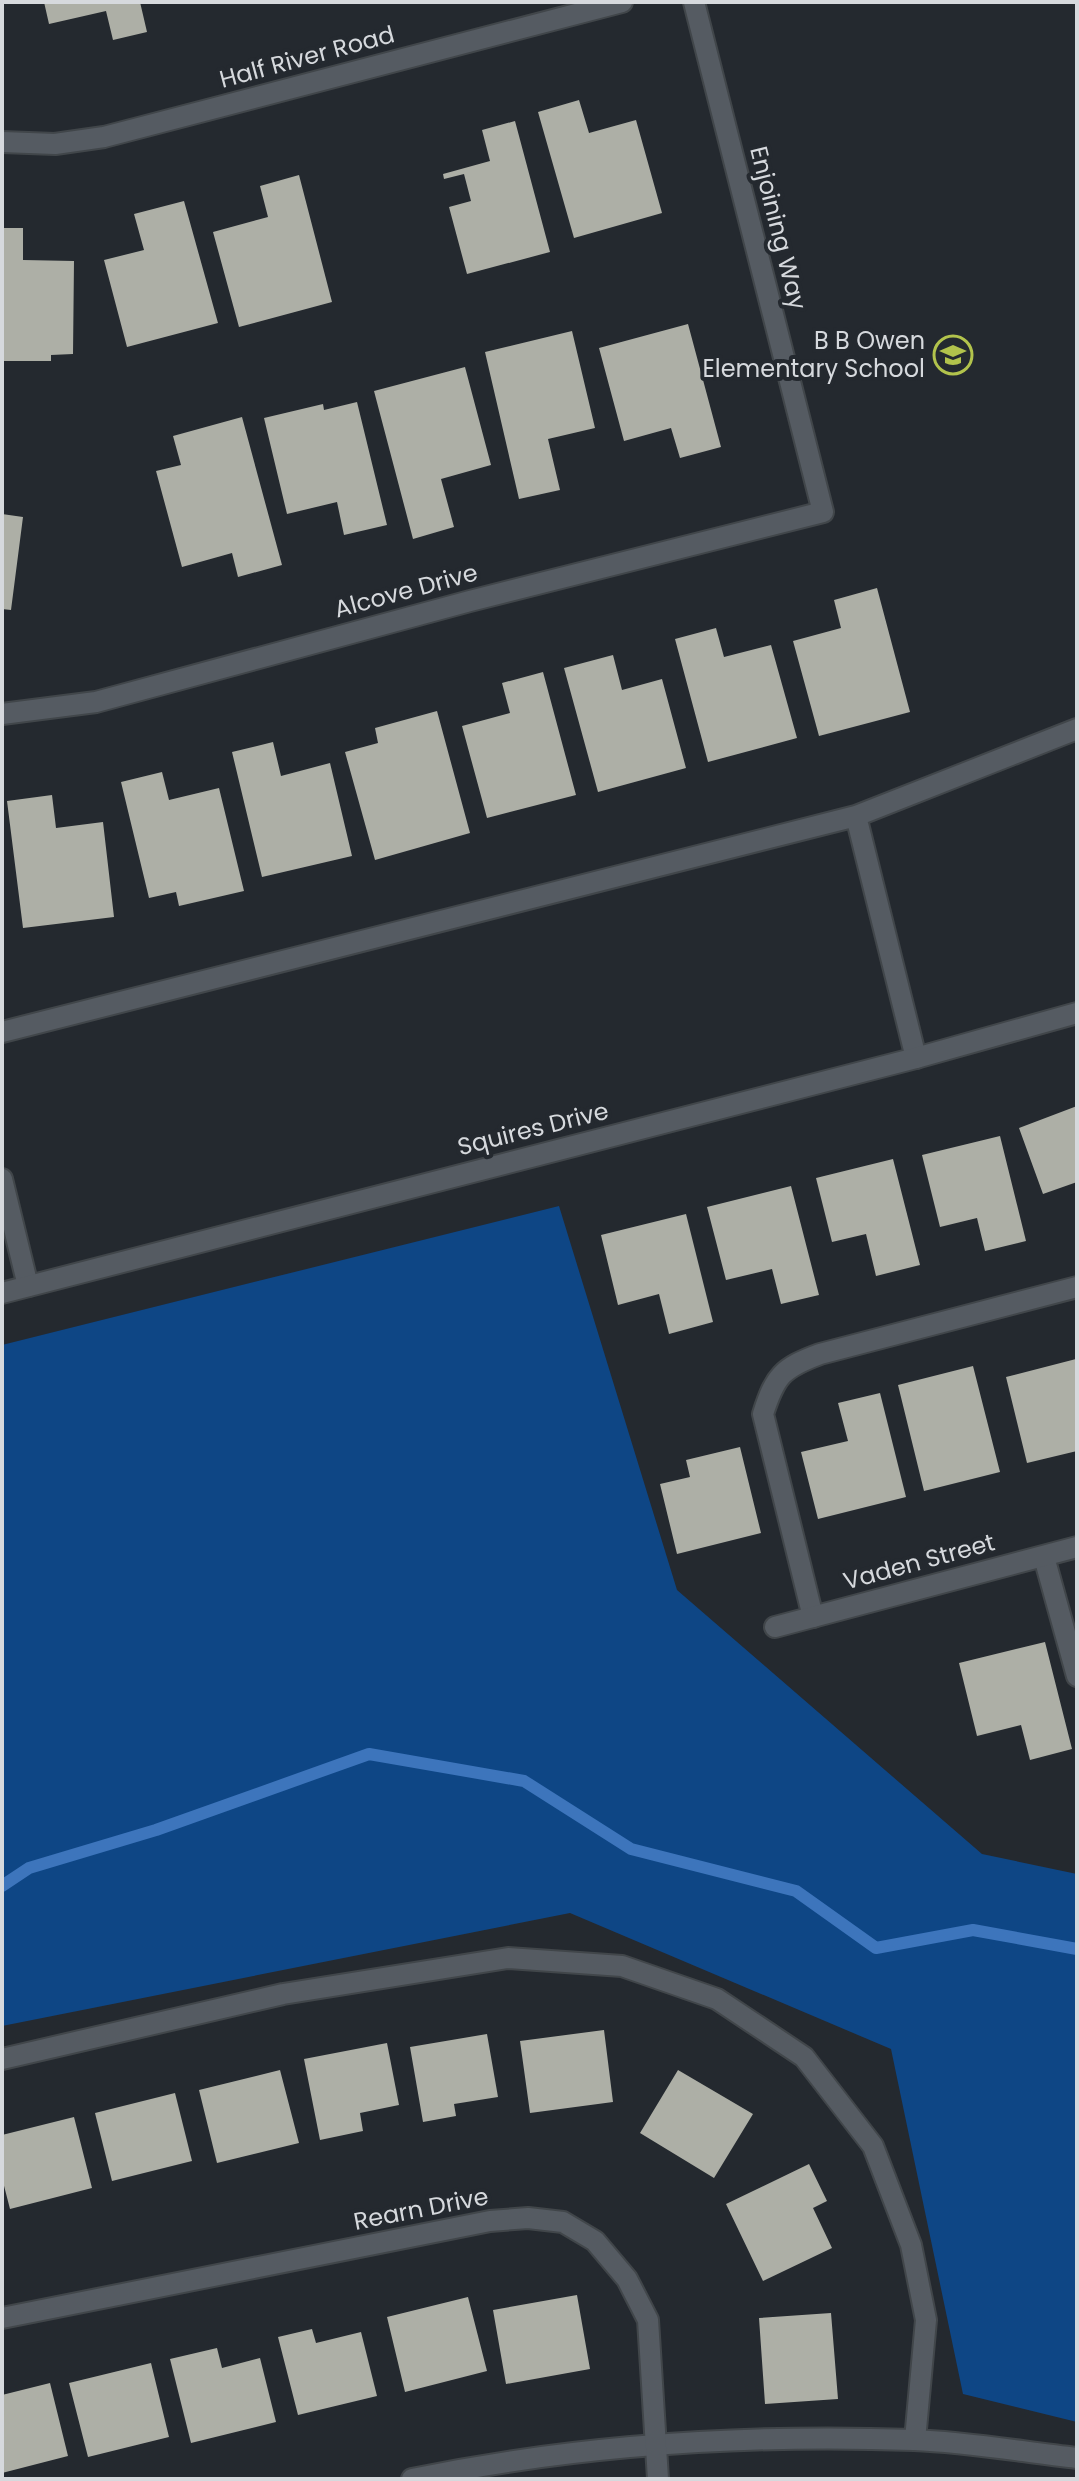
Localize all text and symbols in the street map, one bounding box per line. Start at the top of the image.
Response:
street label: Half River Road [216,17,398,96]
street label: Enjoining Way [742,143,815,314]
place label: B B Owen Elementary School [702,324,925,385]
school or university icon: B B Owen Elementary School [932,334,974,376]
street label: Alcove Drive [331,556,481,625]
street label: Squires Drive [454,1094,612,1163]
street label: Vaden Street [839,1525,998,1598]
street label: Rearn Drive [351,2179,491,2238]

